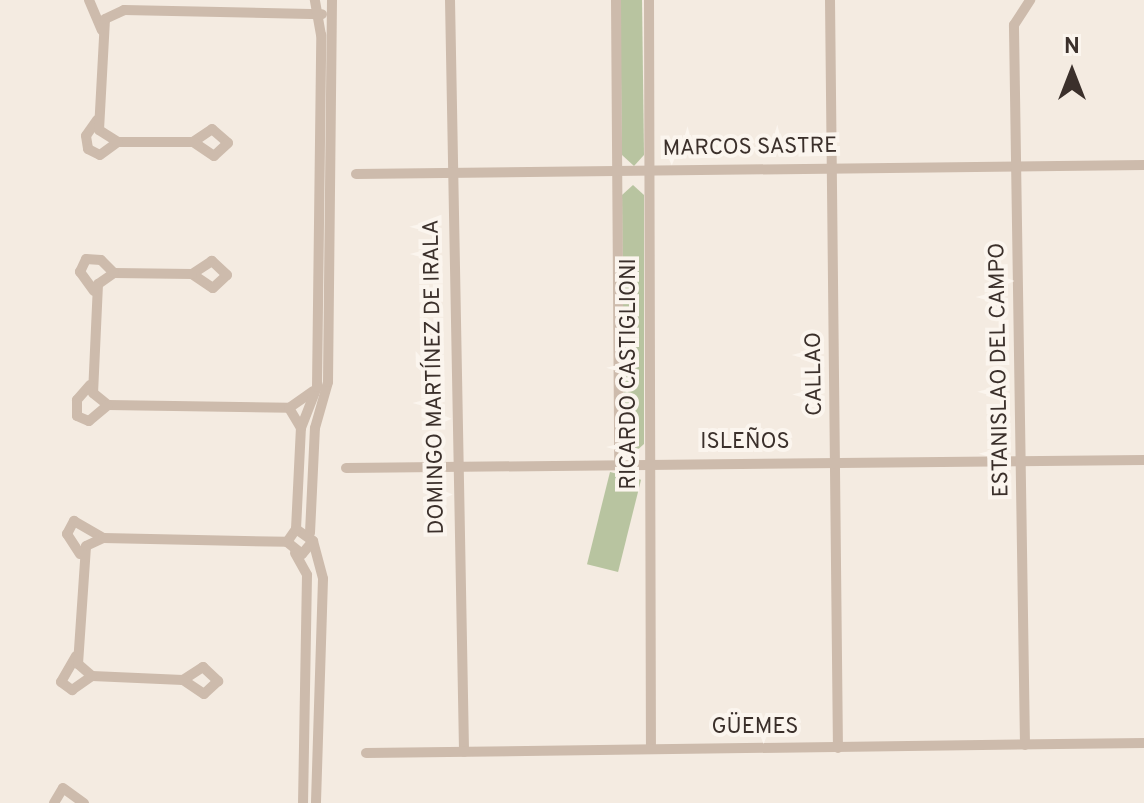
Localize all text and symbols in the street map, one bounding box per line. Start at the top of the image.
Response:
north arrow [1032,32,1112,112]
text: N [1064,34,1080,61]
street label: MARCOS SASTRE [662,133,838,163]
street label: DOMINGO MARTÍNEZ DE IRALA [419,219,451,535]
street label: ESTANISLAO DEL CAMPO [985,242,1015,498]
street label: RICARDO CASTIGLIONI [617,258,643,490]
street label: CALLAO [801,332,829,416]
street label: ISLEÑOS [700,430,790,456]
street label: GÜEMES [711,715,799,741]

